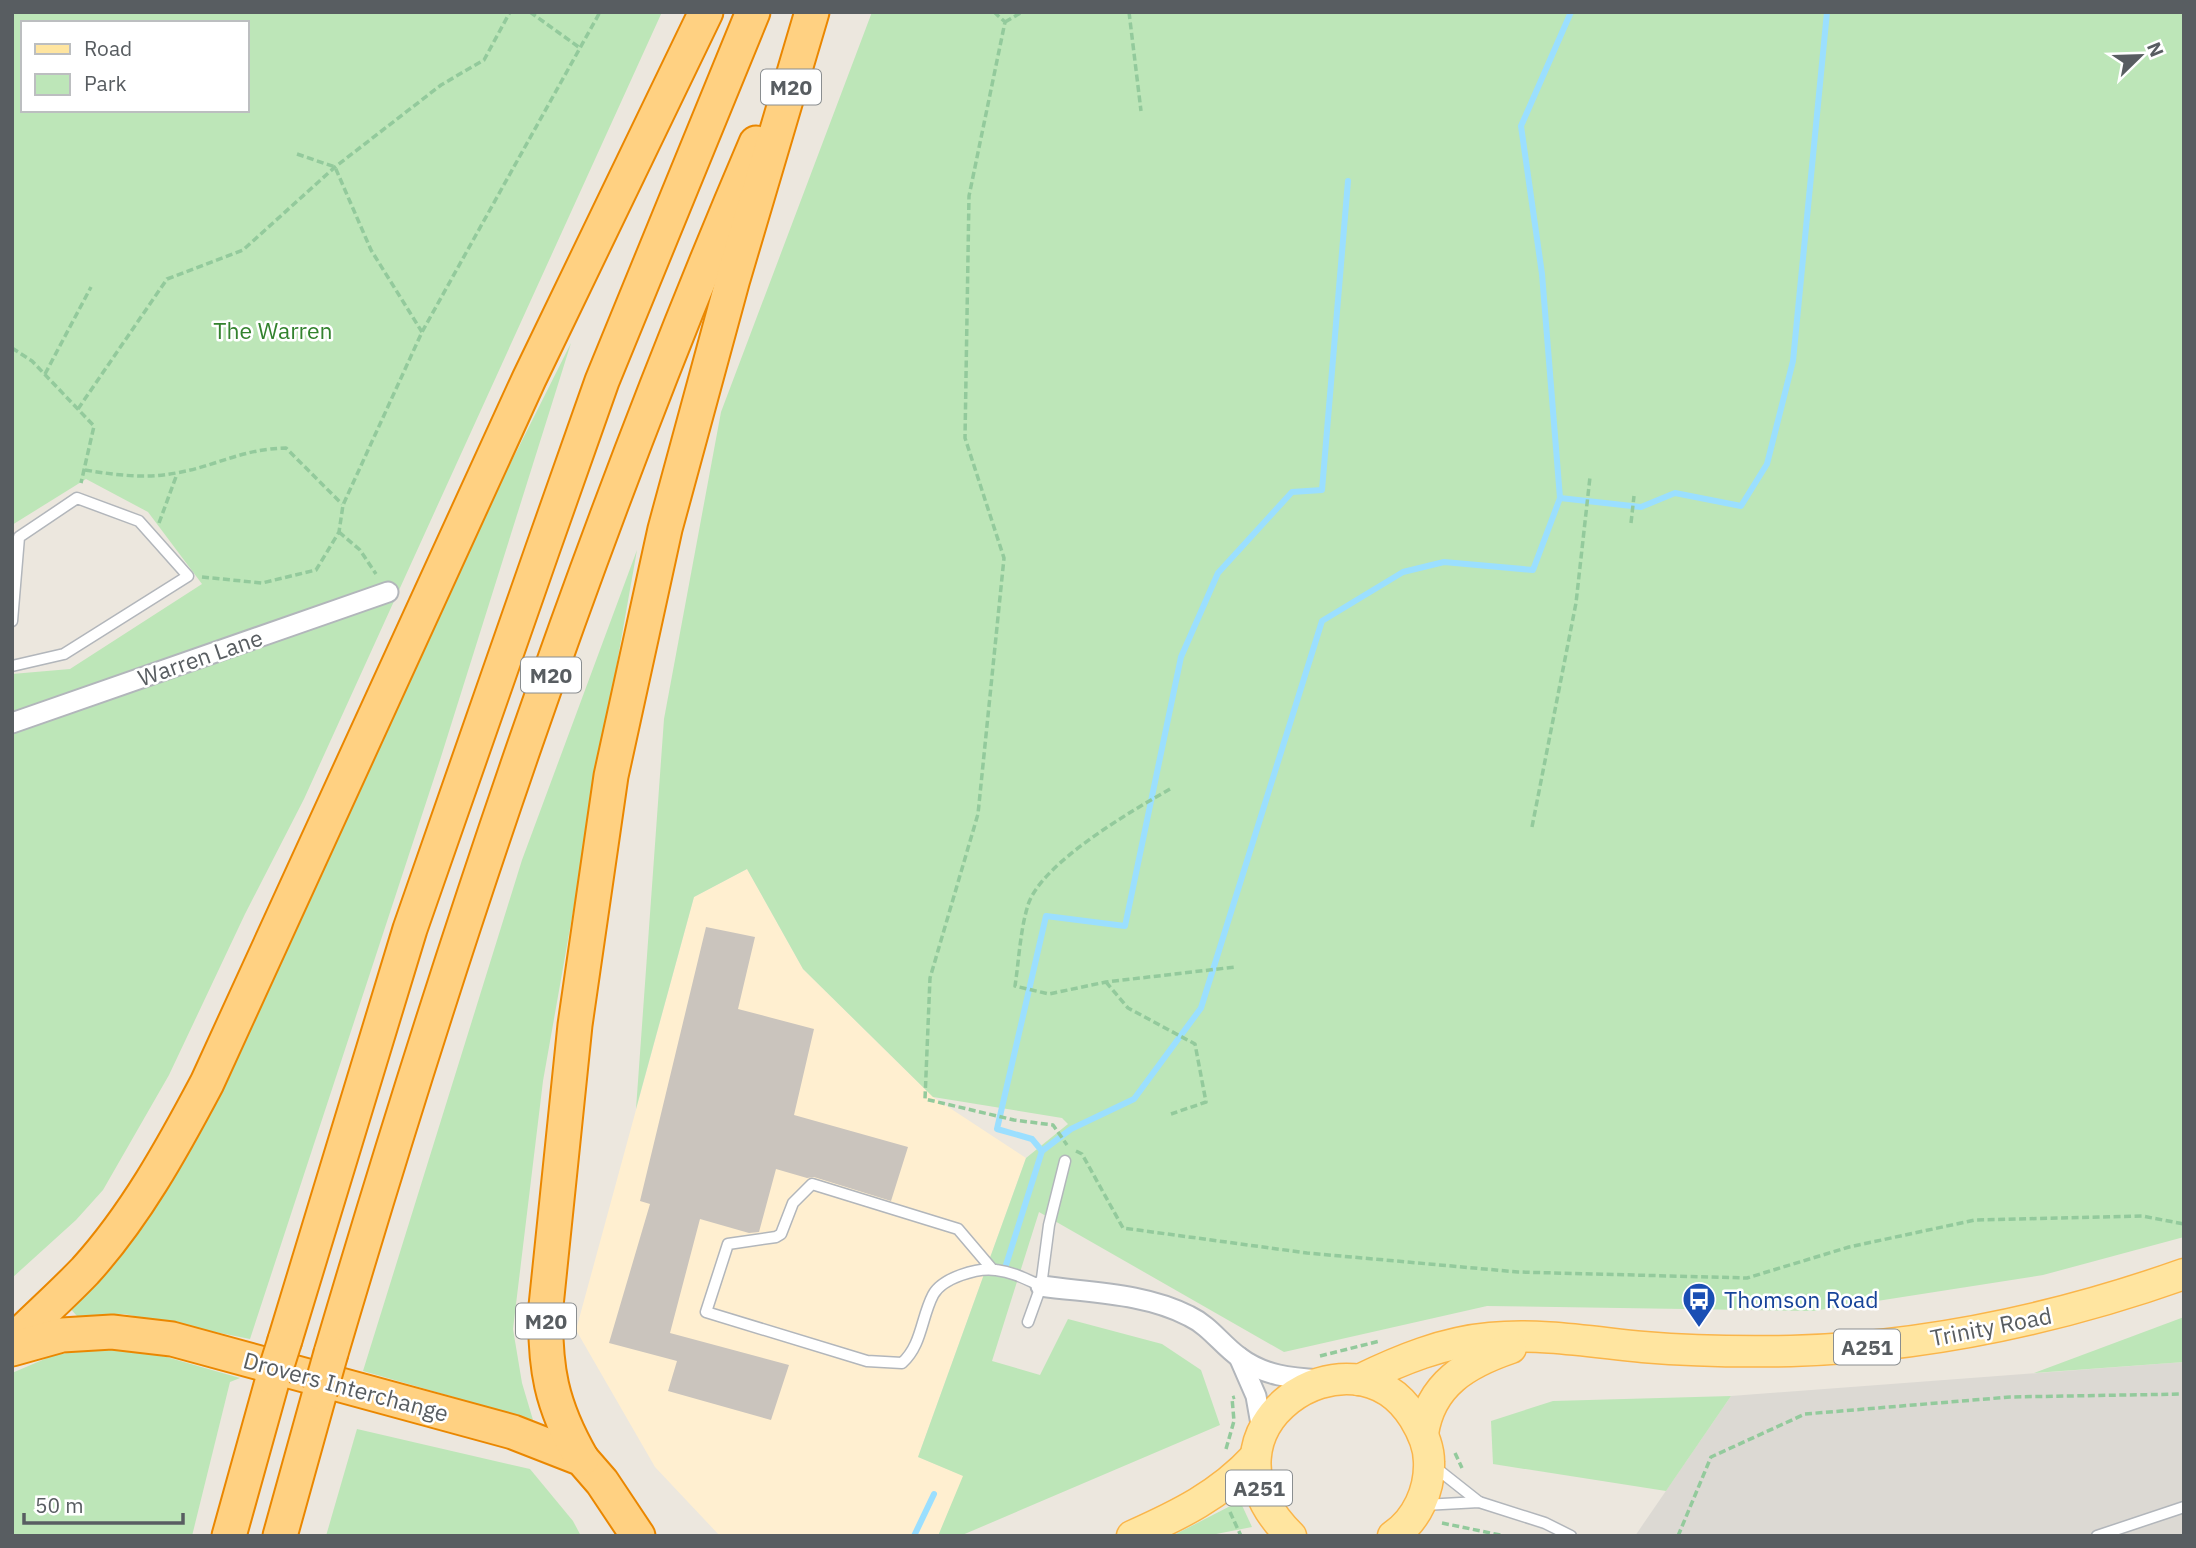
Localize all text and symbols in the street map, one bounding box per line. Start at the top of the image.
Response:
legend [21,21,248,112]
north arrow [2105,21,2175,91]
text: Road [84,34,132,62]
text: N [2142,38,2169,60]
text: Park [84,69,127,97]
road number: M20 [761,70,821,104]
park label: The Warren [213,315,333,345]
street label: Warren Lane [134,622,266,692]
road number: M20 [521,658,581,692]
bus stop icon: Thomson Road [1680,1280,1718,1329]
place label: Thomson Road [1724,1284,1879,1314]
street label: Trinity Road [1928,1300,2054,1352]
road number: M20 [516,1304,576,1338]
road number: A251 [1834,1330,1900,1364]
street label: Drovers Interchange [240,1344,452,1428]
road number: A251 [1226,1470,1292,1506]
scale bar [24,1482,184,1526]
text: 50 m [35,1491,84,1519]

